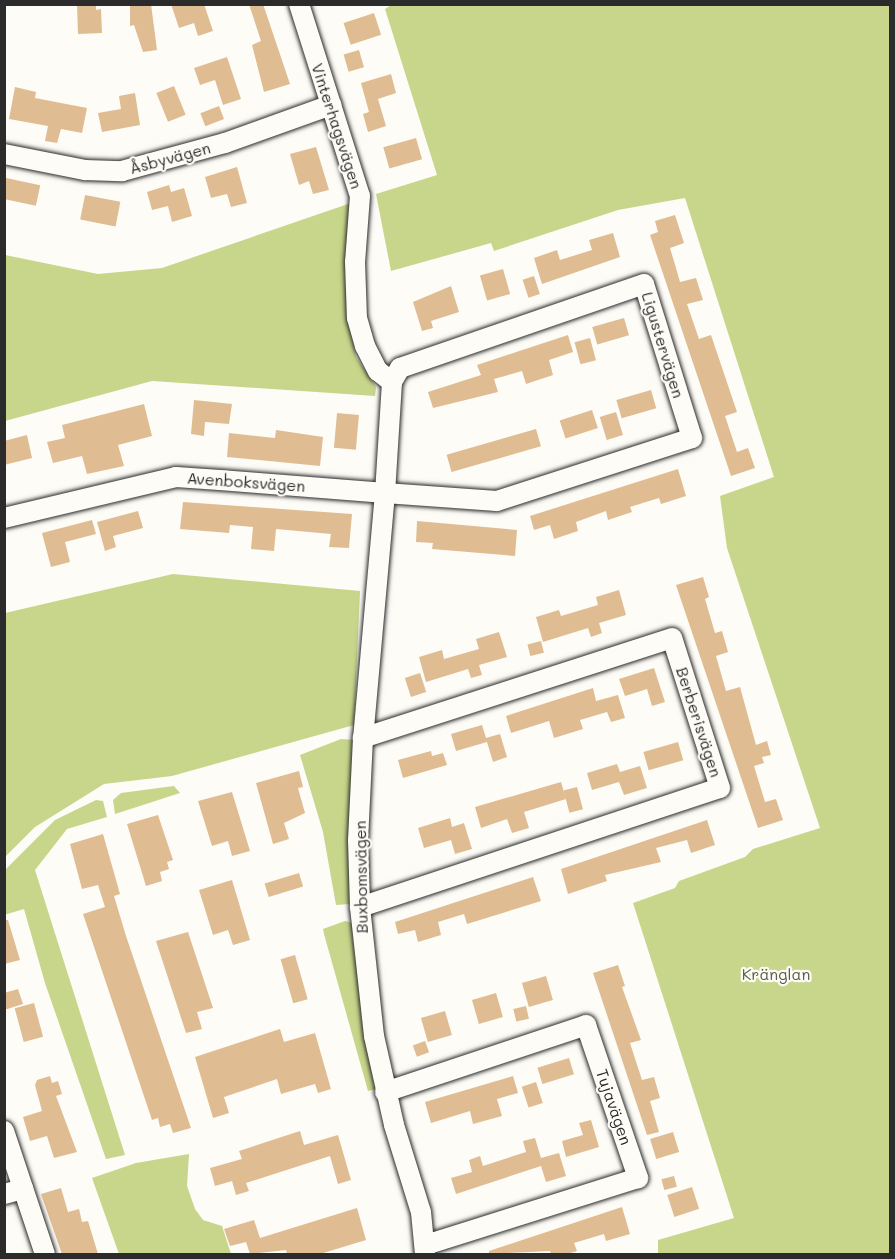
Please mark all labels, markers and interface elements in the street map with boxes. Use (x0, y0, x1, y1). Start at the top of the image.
street label: Vinterhagsvägen (308, 61, 366, 191)
street label: Åsbyvägen (127, 138, 213, 178)
street label: Ligustervägen (638, 290, 688, 400)
street label: Avenboksvägen (186, 468, 306, 496)
street label: Berberisvägen (672, 665, 726, 779)
street label: Buxbomsvägen (350, 820, 372, 934)
park label: Kränglan (742, 964, 810, 984)
street label: Tujavägen (592, 1067, 636, 1147)

